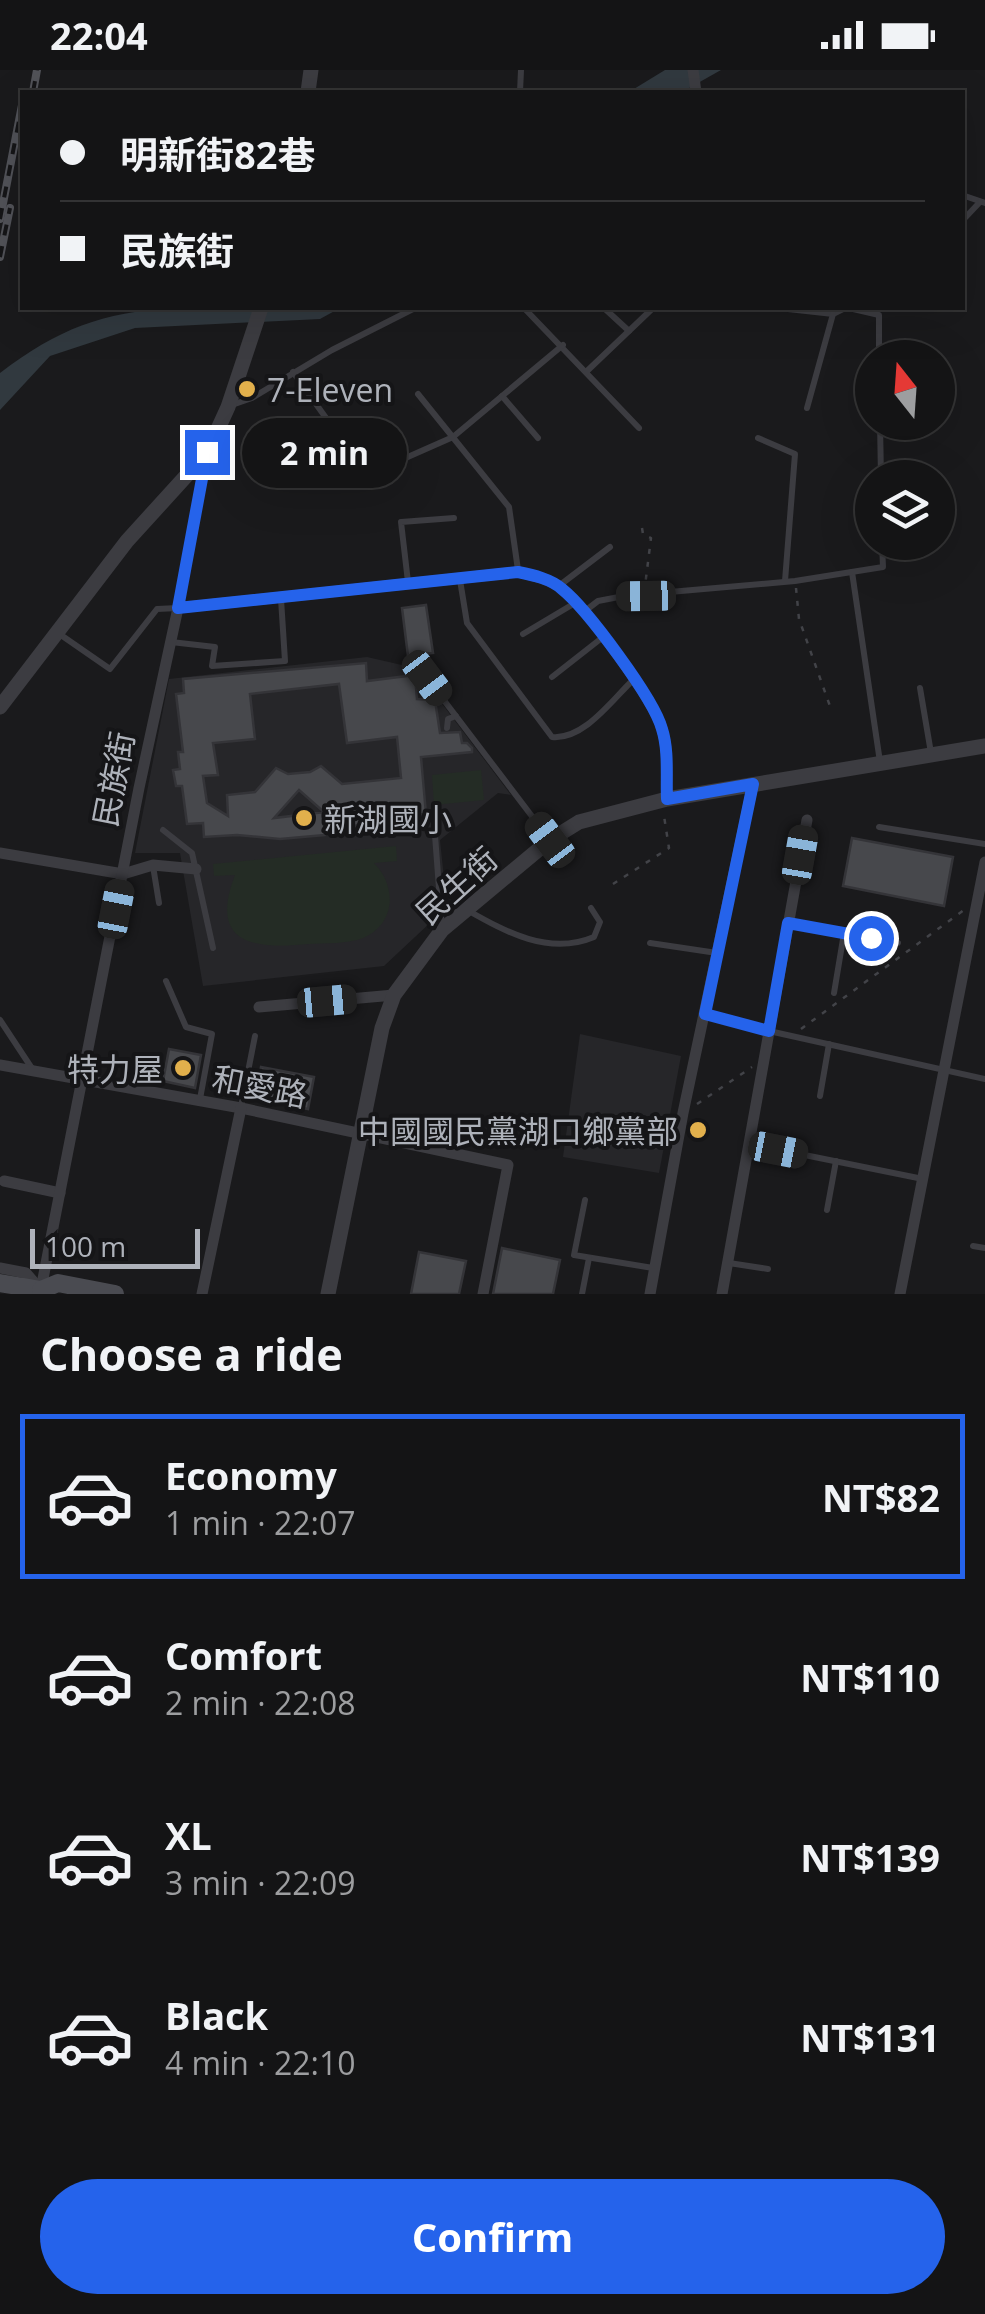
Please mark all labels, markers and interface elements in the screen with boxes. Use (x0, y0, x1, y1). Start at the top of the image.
text: 22:04 (50, 9, 148, 61)
text: 明新街82巷 (120, 128, 315, 180)
text: 民族街 (120, 224, 234, 276)
north arrow (855, 340, 955, 440)
map controls (855, 340, 955, 560)
place label: 7-Eleven (267, 368, 393, 411)
marker: 7-Eleven (236, 378, 258, 400)
callout: 2 min (242, 417, 407, 487)
route end (185, 430, 230, 475)
text: 2 min (280, 431, 369, 474)
button: layers (855, 460, 955, 560)
car (616, 580, 676, 612)
car (397, 645, 457, 711)
street label: 民族街 (83, 728, 143, 830)
place label: 新湖國小 (324, 797, 452, 840)
marker: 新湖國小 (293, 807, 315, 829)
car (520, 807, 580, 873)
car (780, 823, 820, 887)
street label: 民生街 (406, 837, 506, 933)
car (96, 877, 136, 941)
route start (849, 916, 894, 961)
car (296, 983, 358, 1019)
place label: 特力屋 (67, 1047, 163, 1090)
street label: 和愛路 (209, 1056, 311, 1116)
marker: 特力屋 (172, 1057, 194, 1079)
place label: 中國國民黨湖口鄉黨部 (358, 1109, 678, 1152)
marker: 中國國民黨湖口鄉黨部 (687, 1119, 709, 1141)
car (746, 1130, 810, 1170)
scale bar (30, 1224, 200, 1268)
text: 100 m (45, 1227, 126, 1265)
text: Choose a ride (40, 1323, 343, 1384)
text: Economy (165, 1449, 337, 1501)
icon: car (45, 1452, 135, 1542)
text: NT$82 (822, 1471, 940, 1523)
text: 1 min · 22:07 (165, 1501, 356, 1544)
text: Comfort (165, 1629, 322, 1681)
icon: car (45, 1632, 135, 1722)
text: NT$110 (800, 1651, 940, 1703)
text: 2 min · 22:08 (165, 1681, 356, 1724)
text: XL (165, 1809, 212, 1861)
icon: car (45, 1812, 135, 1902)
text: NT$139 (800, 1831, 940, 1883)
text: 3 min · 22:09 (165, 1861, 356, 1904)
text: Black (165, 1989, 268, 2041)
icon: car (45, 1992, 135, 2082)
text: NT$131 (800, 2011, 940, 2063)
text: 4 min · 22:10 (165, 2041, 356, 2084)
button: Confirm (40, 2179, 945, 2294)

